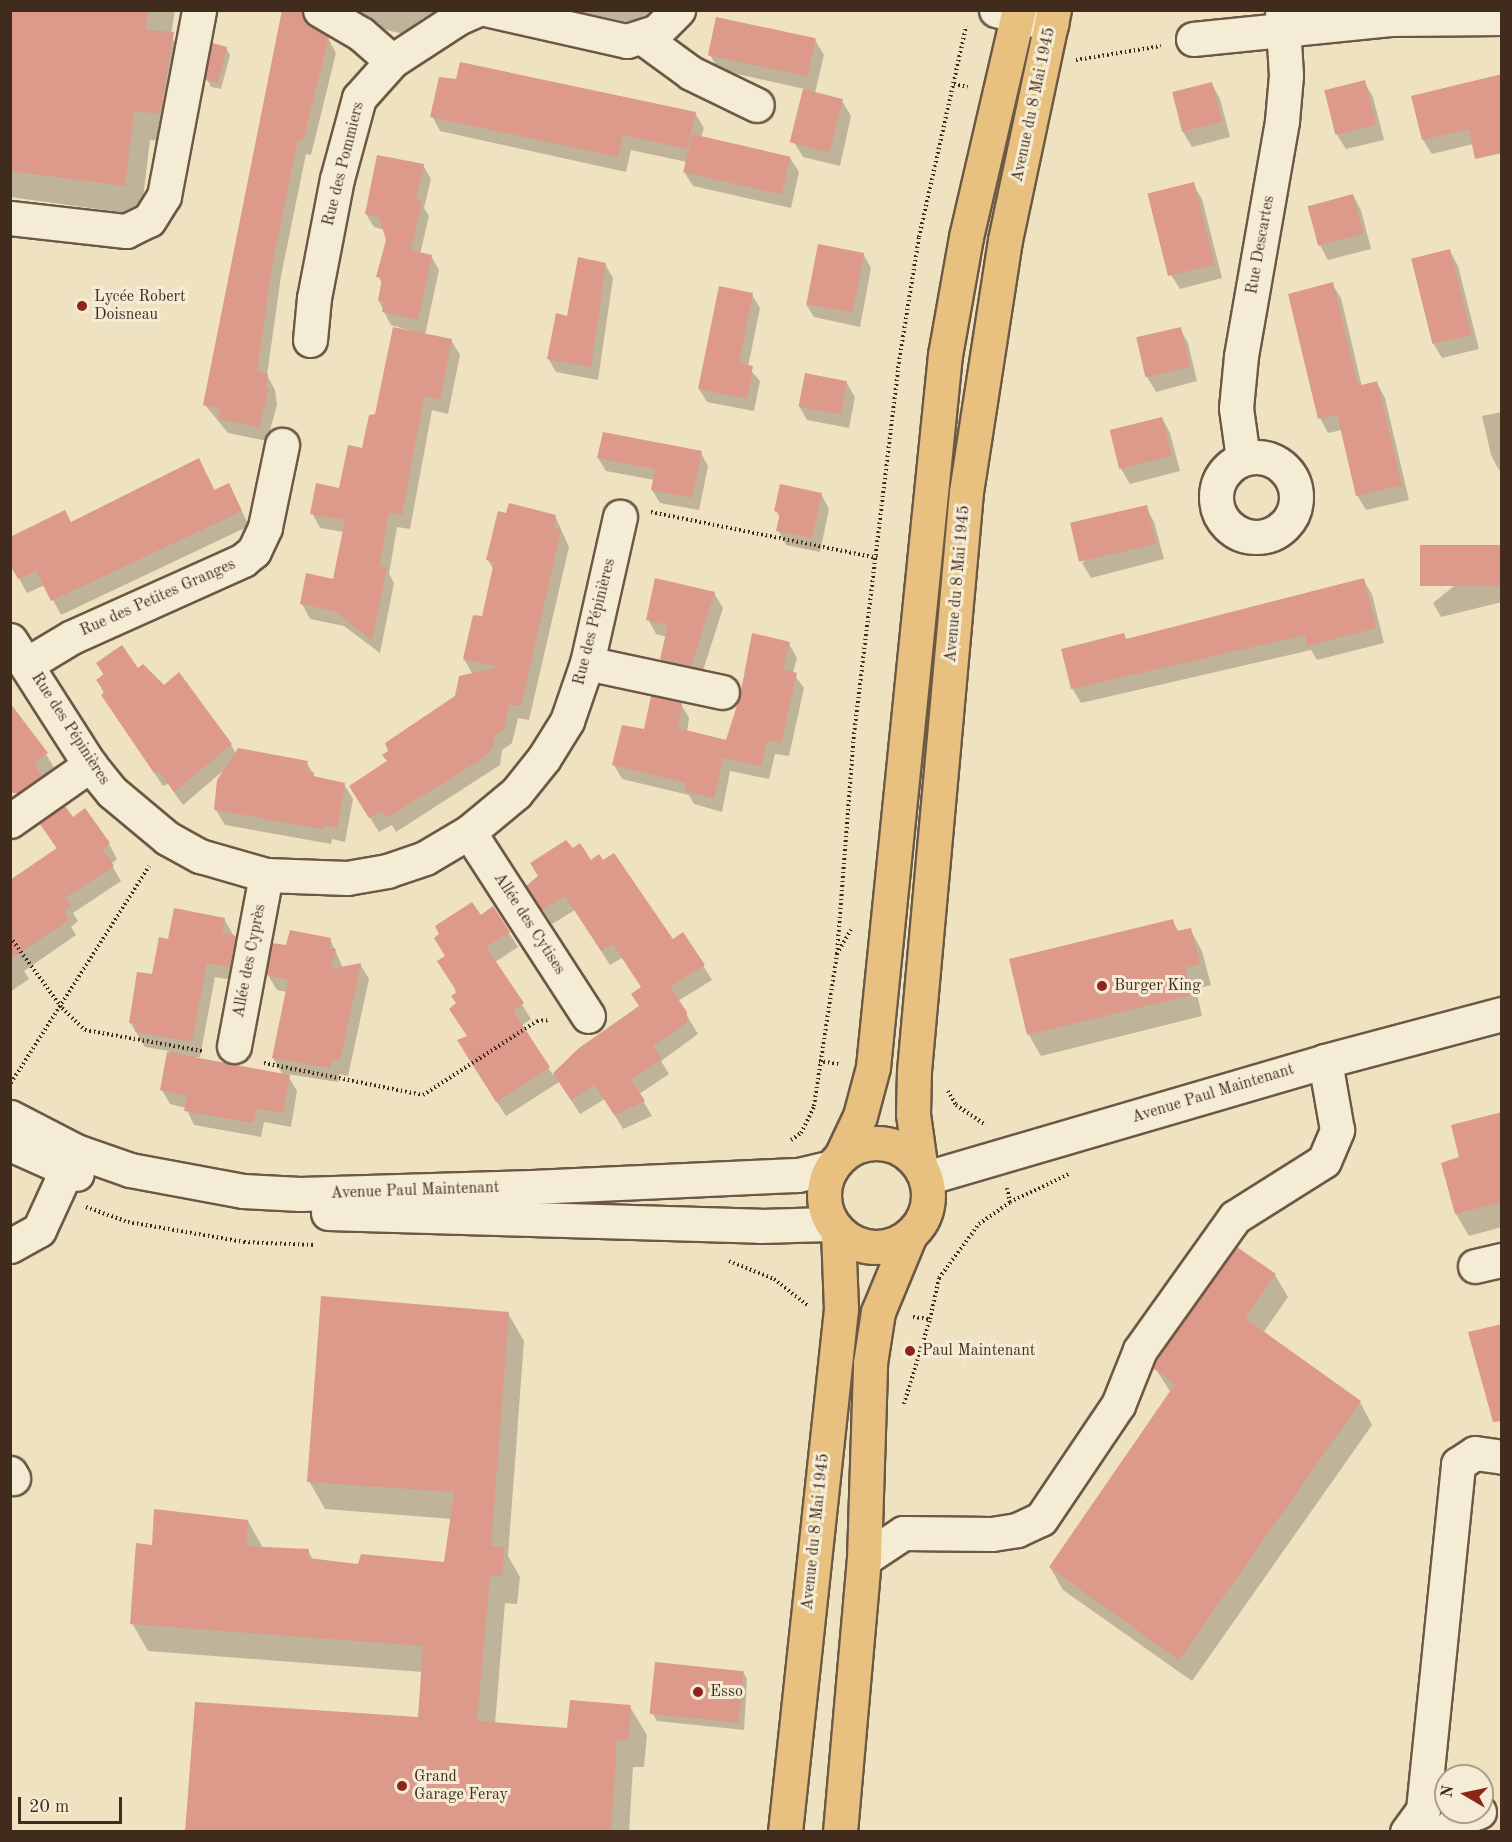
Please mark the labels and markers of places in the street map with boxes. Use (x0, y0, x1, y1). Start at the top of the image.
place label: Lycée Robert Doisneau (94, 287, 186, 325)
marker: Lycée Robert Doisneau (75, 299, 89, 313)
place label: Burger King (1114, 976, 1201, 996)
marker: Burger King (1095, 979, 1109, 993)
place label: Paul Maintenant (922, 1341, 1035, 1361)
marker: Paul Maintenant (903, 1344, 917, 1358)
place label: Esso (710, 1682, 743, 1702)
marker: Esso (691, 1685, 705, 1699)
place label: Grand Garage Feray (414, 1767, 508, 1805)
marker: Grand Garage Feray (395, 1779, 409, 1793)

